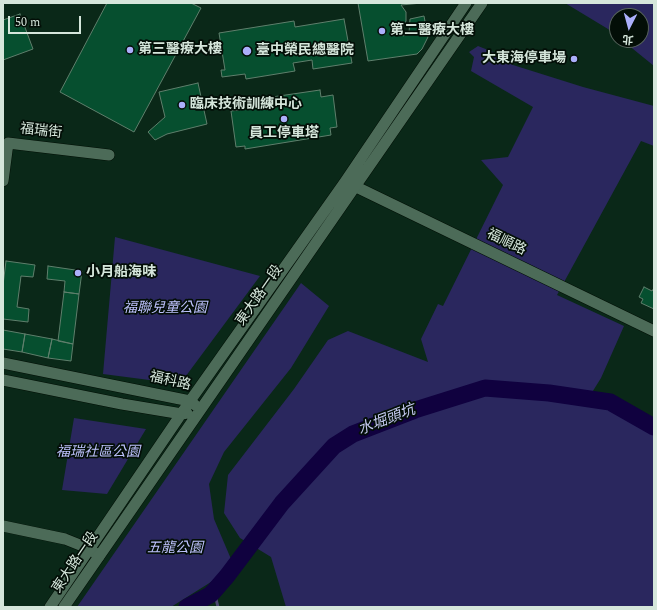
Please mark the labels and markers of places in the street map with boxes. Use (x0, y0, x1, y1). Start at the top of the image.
place label: 第二醫療大樓 (390, 23, 474, 39)
marker: 第二醫療大樓 (377, 26, 387, 36)
place label: 第三醫療大樓 (138, 42, 222, 58)
place label: 臺中榮民總醫院 (256, 43, 354, 59)
marker: 第三醫療大樓 (125, 45, 135, 55)
marker: 臺中榮民總醫院 (241, 45, 253, 57)
place label: 大東海停車場 (482, 51, 566, 67)
marker: 大東海停車場 (569, 54, 579, 64)
place label: 臨床技術訓練中心 (190, 97, 302, 113)
marker: 臨床技術訓練中心 (177, 100, 187, 110)
marker: 員工停車塔 (279, 114, 289, 124)
place label: 員工停車塔 (249, 126, 319, 142)
place label: 小月船海味 (86, 265, 156, 281)
marker: 小月船海味 (73, 268, 83, 278)

